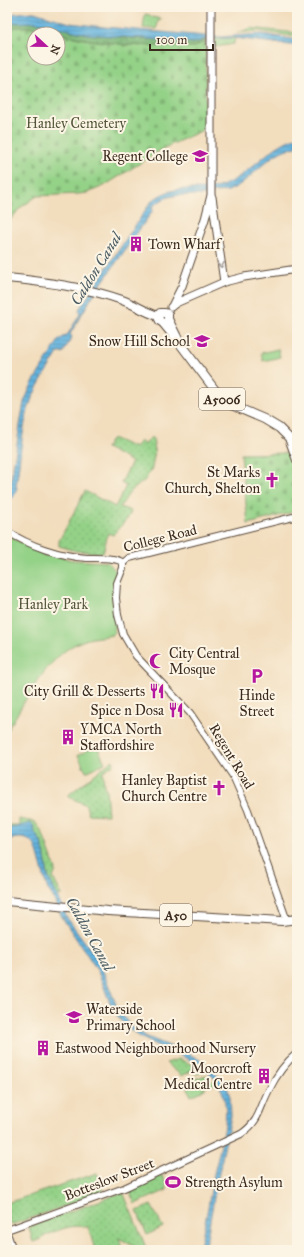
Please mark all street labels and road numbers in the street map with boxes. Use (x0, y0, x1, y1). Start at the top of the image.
road number: A5006 (199, 388, 245, 410)
street label: College Road (122, 521, 199, 556)
street label: Regent Road (205, 720, 258, 792)
road number: A50 (160, 904, 192, 926)
street label: Botteslow Street (62, 1154, 157, 1204)

